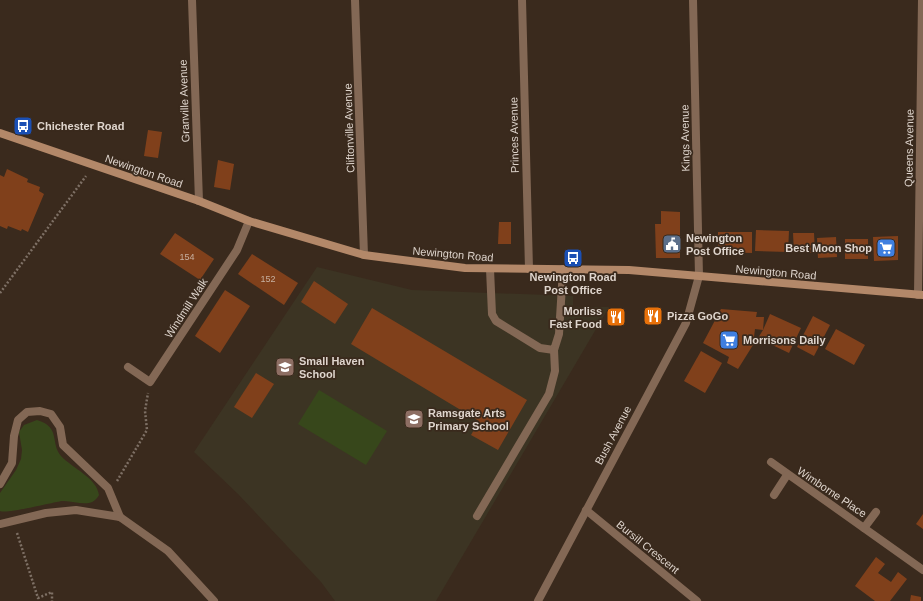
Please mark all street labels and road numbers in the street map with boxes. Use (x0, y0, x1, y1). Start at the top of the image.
street label: Granville Avenue (177, 59, 191, 143)
street label: Cliftonville Avenue (341, 83, 357, 173)
street label: Princes Avenue (507, 97, 521, 173)
street label: Kings Avenue (678, 104, 692, 172)
street label: Queens Avenue (902, 109, 916, 187)
street label: Newington Road (104, 152, 184, 190)
street label: Newington Road (412, 244, 494, 264)
street label: Newington Road (735, 262, 817, 282)
street label: Windmill Walk (162, 276, 210, 340)
street label: Bush Avenue (593, 404, 633, 466)
street label: Wimborne Place (795, 464, 869, 520)
street label: Bursill Crescent (614, 518, 682, 576)

